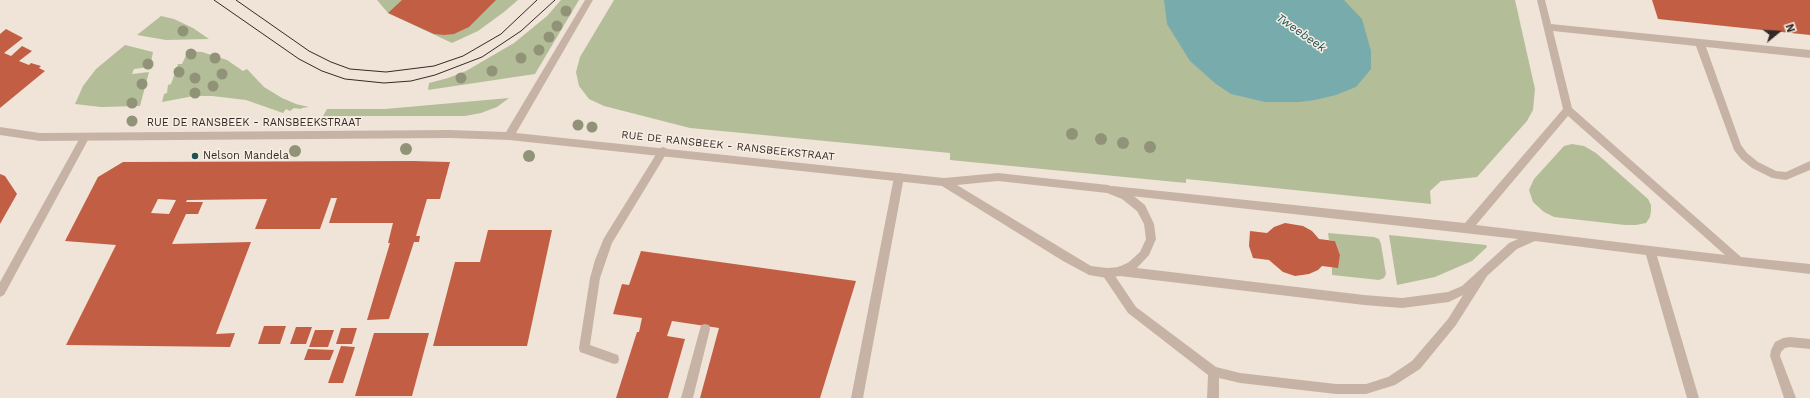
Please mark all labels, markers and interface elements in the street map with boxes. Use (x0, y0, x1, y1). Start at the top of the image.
water label: Tweebeek (1273, 11, 1329, 55)
north arrow (1758, 12, 1798, 52)
text: N (1782, 22, 1797, 34)
street label: RUE DE RANSBEEK - RANSBEEKSTRAAT (147, 116, 361, 130)
street label: RUE DE RANSBEEK - RANSBEEKSTRAAT (621, 128, 835, 164)
place label: Nelson Mandela (203, 149, 289, 163)
marker: Nelson Mandela (190, 151, 200, 161)

